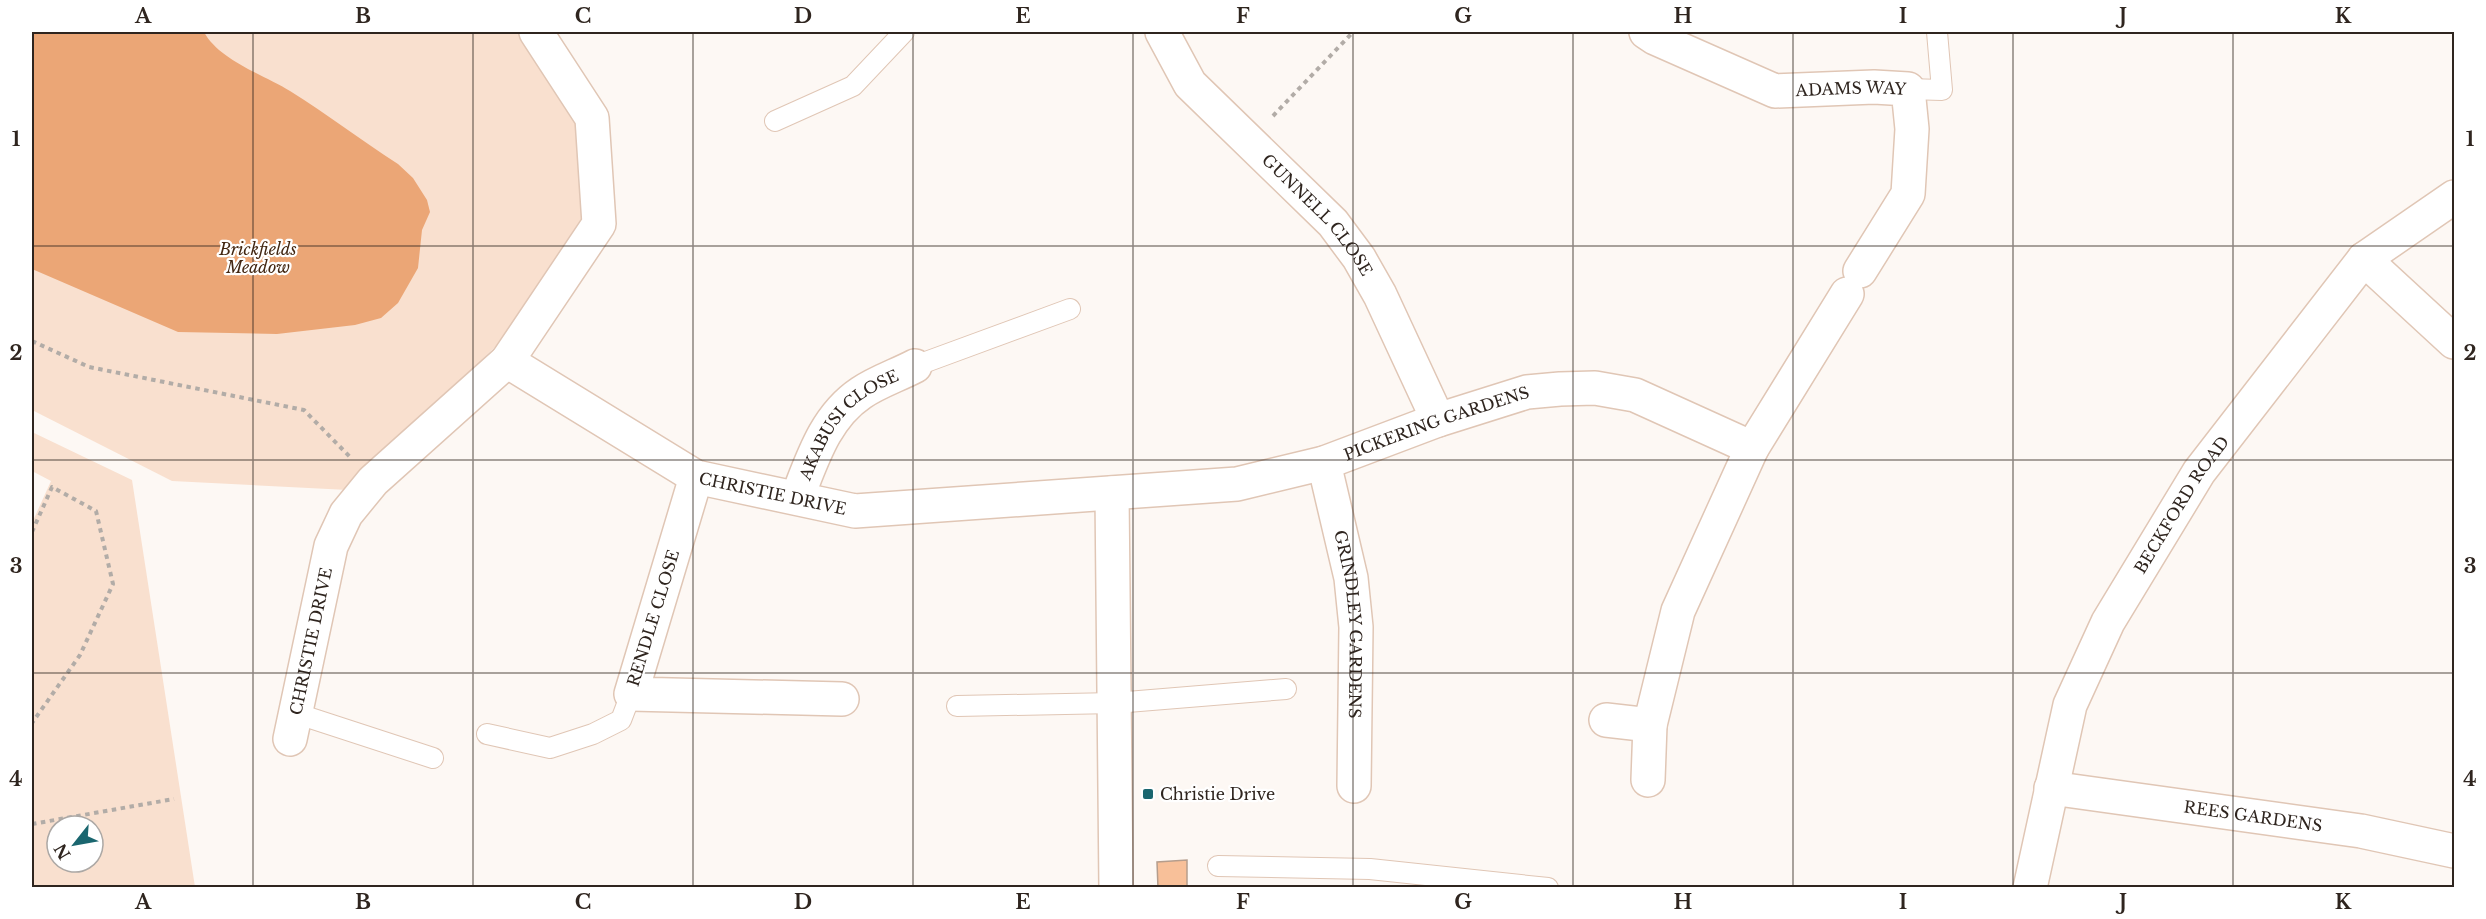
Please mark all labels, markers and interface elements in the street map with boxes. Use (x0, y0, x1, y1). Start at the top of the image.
text: A (134, 4, 152, 28)
text: B (355, 4, 371, 28)
text: C (575, 4, 591, 28)
text: D (794, 4, 812, 28)
text: E (1015, 4, 1031, 28)
text: F (1236, 4, 1250, 28)
text: G (1454, 4, 1472, 28)
text: H (1674, 4, 1693, 28)
text: I (1899, 4, 1907, 28)
text: J (2115, 4, 2127, 28)
text: K (2335, 4, 2352, 28)
street label: ADAMS WAY (1794, 76, 1907, 100)
text: 1 (12, 127, 21, 151)
text: 1 (2466, 127, 2475, 151)
street label: GUNNELL CLOSE (1258, 150, 1377, 279)
park label: Brickfields Meadow (218, 239, 297, 277)
text: 2 (9, 341, 23, 365)
text: 2 (2463, 341, 2477, 365)
street label: AKABUSI CLOSE (794, 365, 901, 484)
street label: PICKERING GARDENS (1341, 382, 1532, 465)
street label: BECKFORD ROAD (2130, 432, 2233, 577)
street label: CHRISTIE DRIVE (697, 468, 848, 519)
street label: GRINDLEY GARDENS (1330, 528, 1366, 718)
street label: RENDLE CLOSE (623, 547, 683, 689)
text: 3 (10, 554, 22, 578)
text: 3 (2464, 554, 2476, 578)
street label: CHRISTIE DRIVE (285, 566, 336, 717)
text: 4 (9, 767, 23, 791)
text: 4 (2463, 767, 2477, 791)
place label: Christie Drive (1160, 784, 1275, 804)
marker: Christie Drive (1141, 787, 1155, 801)
street label: REES GARDENS (2183, 797, 2324, 836)
north arrow (45, 814, 105, 874)
text: N (50, 840, 75, 863)
text: A (134, 890, 152, 914)
text: B (355, 890, 371, 914)
text: C (575, 890, 591, 914)
text: D (794, 890, 812, 914)
text: E (1015, 890, 1031, 914)
text: F (1236, 890, 1250, 914)
text: G (1454, 890, 1472, 914)
text: H (1674, 890, 1693, 914)
text: I (1899, 890, 1907, 914)
text: J (2115, 890, 2127, 914)
text: K (2335, 890, 2352, 914)

